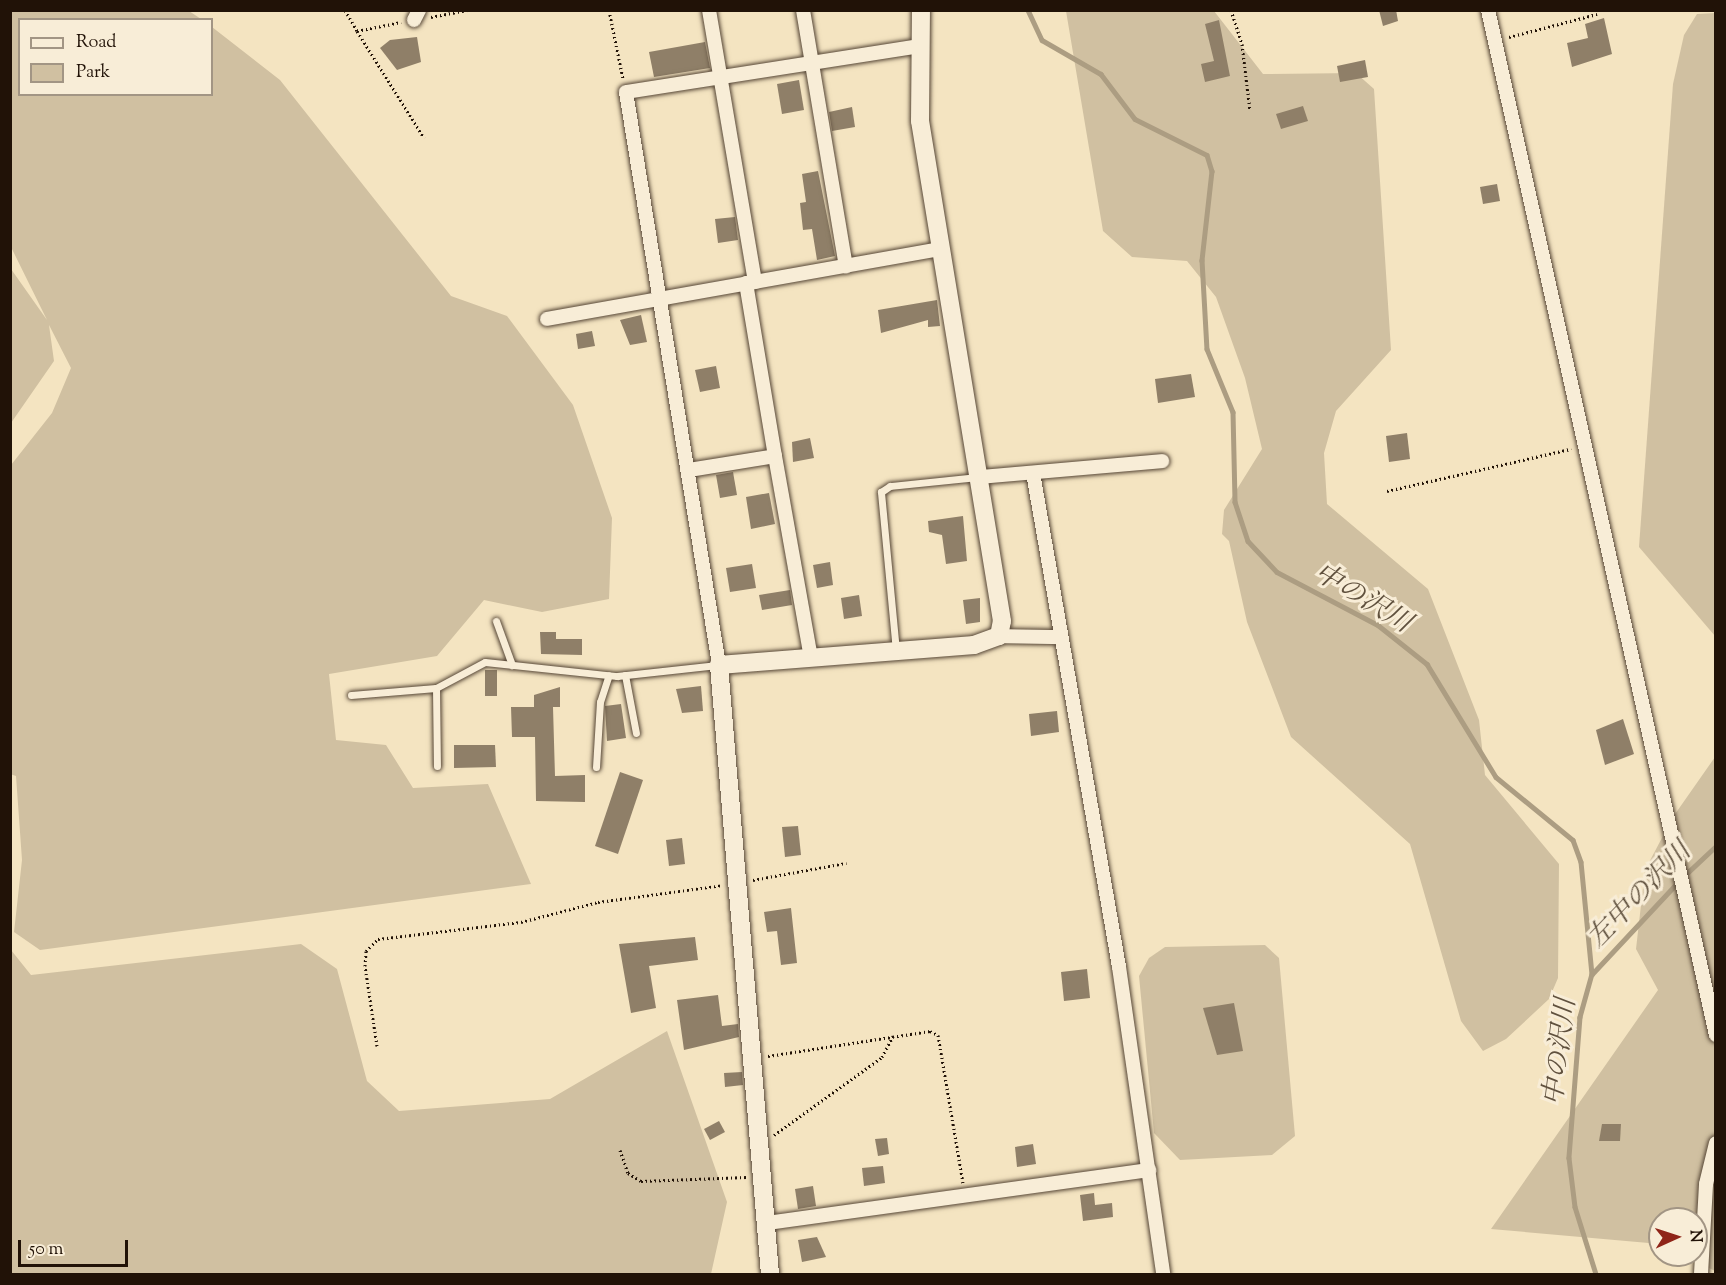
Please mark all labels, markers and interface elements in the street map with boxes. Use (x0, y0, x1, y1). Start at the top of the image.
legend (18, 18, 213, 96)
text: Road (76, 30, 116, 56)
text: Park (76, 60, 110, 86)
water label: 中の沢川 (1307, 557, 1417, 641)
water label: 左中の沢川 (1581, 836, 1699, 956)
water label: 中の沢川 (1538, 996, 1584, 1108)
north arrow (1648, 1207, 1708, 1267)
scale bar (21, 1228, 130, 1266)
text: N (1683, 1229, 1706, 1243)
text: 50 m (29, 1237, 63, 1263)

